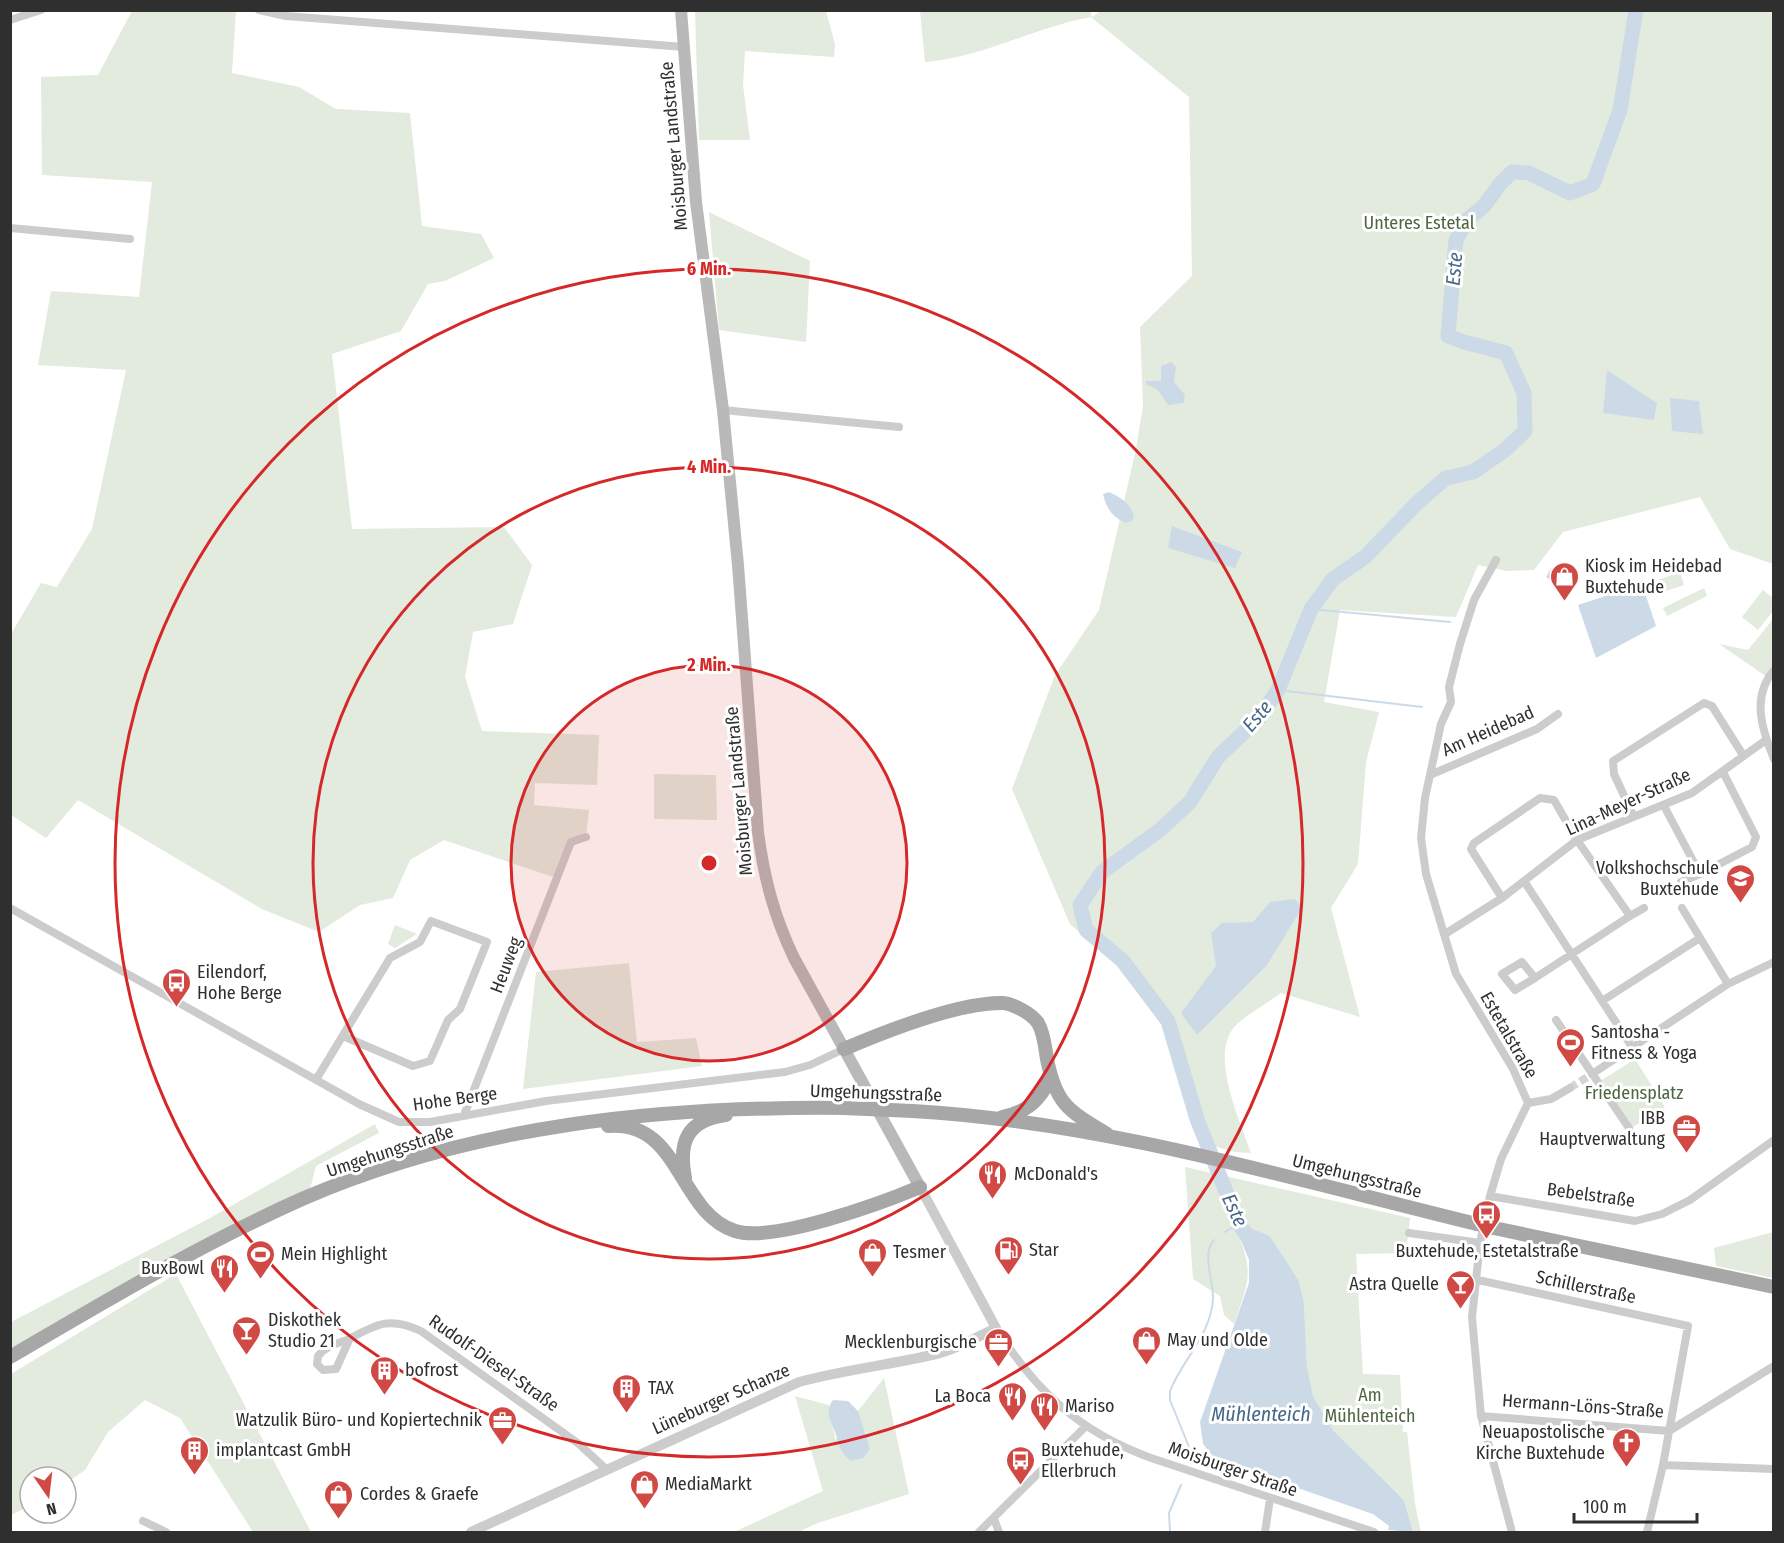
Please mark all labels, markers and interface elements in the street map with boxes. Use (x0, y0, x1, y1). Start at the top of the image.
street label: Moisburger Landstraße (656, 60, 692, 231)
park label: Unteres Estetal (1364, 212, 1475, 234)
water label: Este (1441, 251, 1467, 287)
text: 6 Min. (687, 258, 731, 280)
text: 4 Min. (687, 456, 731, 478)
place label: Kiosk im Heidebad Buxtehude (1585, 555, 1722, 598)
shop icon: Kiosk im Heidebad Buxtehude (1548, 560, 1580, 602)
text: 2 Min. (686, 654, 731, 676)
water label: Este (1237, 695, 1277, 737)
street label: Am Heidebad (1439, 701, 1537, 761)
street label: Moisburger Landstraße (721, 705, 757, 876)
street label: Lina-Meyer-Straße (1562, 763, 1694, 841)
centre of rings (699, 853, 719, 873)
place label: Volkshochschule Buxtehude (1596, 857, 1719, 900)
school or university icon: Volkshochschule Buxtehude (1724, 862, 1756, 904)
street label: Heuweg (485, 933, 527, 996)
place label: Eilendorf, Hohe Berge (197, 961, 282, 1004)
bus stop icon: Eilendorf, Hohe Berge (160, 966, 192, 1008)
street label: Estetalstraße (1475, 988, 1543, 1082)
place label: Santosha - Fitness & Yoga (1591, 1021, 1697, 1064)
sports icon: Santosha - Fitness & Yoga (1554, 1026, 1586, 1068)
street label: Umgehungsstraße (809, 1080, 943, 1106)
street label: Hohe Berge (411, 1082, 499, 1116)
park label: Friedensplatz (1585, 1082, 1683, 1104)
place label: IBB Hauptverwaltung (1539, 1107, 1666, 1150)
office icon: IBB Hauptverwaltung (1670, 1112, 1702, 1154)
street label: Umgehungsstraße (324, 1120, 456, 1182)
street label: Umgehungsstraße (1290, 1149, 1424, 1203)
restaurant icon: McDonald's (977, 1158, 1009, 1200)
place label: McDonald's (1014, 1163, 1098, 1185)
street label: Bebelstraße (1546, 1178, 1636, 1212)
water label: Este (1217, 1190, 1253, 1231)
bus stop icon: Buxtehude, Estetalstraße (1471, 1198, 1503, 1240)
fuel station icon: Star (992, 1234, 1024, 1276)
shop icon: Tesmer (856, 1236, 888, 1278)
sports icon: Mein Highlight (244, 1238, 276, 1280)
place label: Star (1029, 1239, 1060, 1261)
place label: Buxtehude, Estetalstraße (1395, 1240, 1579, 1262)
place label: Tesmer (893, 1241, 947, 1263)
place label: Mein Highlight (281, 1243, 388, 1265)
restaurant icon: BuxBowl (209, 1252, 241, 1294)
place label: BuxBowl (141, 1257, 204, 1279)
street label: Schillerstraße (1534, 1266, 1638, 1308)
bar icon: Astra Quelle (1444, 1268, 1476, 1310)
place label: Astra Quelle (1349, 1273, 1439, 1295)
place label: Diskothek Studio 21 (268, 1309, 342, 1352)
street label: Rudolf-Diesel-Straße (425, 1310, 563, 1416)
bar icon: Diskothek Studio 21 (231, 1314, 263, 1356)
shop icon: May und Olde (1130, 1324, 1162, 1366)
office icon: Mecklenburgische (982, 1326, 1014, 1368)
place label: May und Olde (1167, 1329, 1268, 1351)
place label: Mecklenburgische (844, 1331, 977, 1353)
building icon: bofrost (368, 1354, 400, 1396)
place label: bofrost (405, 1359, 458, 1381)
street label: Lüneburger Schanze (649, 1359, 793, 1439)
building icon: TAX (611, 1372, 643, 1414)
place label: TAX (648, 1377, 674, 1399)
restaurant icon: La Boca (996, 1380, 1028, 1422)
park label: Am Mühlenteich (1325, 1384, 1415, 1427)
place label: La Boca (934, 1385, 991, 1407)
street label: Hermann-Löns-Straße (1501, 1389, 1665, 1423)
restaurant icon: Mariso (1028, 1390, 1060, 1432)
place label: Mariso (1065, 1395, 1115, 1417)
water label: Mühlenteich (1211, 1402, 1311, 1426)
office icon: Watzulik Büro- und Kopiertechnik (487, 1404, 519, 1446)
place label: Watzulik Büro- und Kopiertechnik (236, 1409, 483, 1431)
place label: Neuapostolische Kirche Buxtehude (1476, 1421, 1605, 1464)
church icon: Neuapostolische Kirche Buxtehude (1610, 1426, 1642, 1468)
building icon: implantcast GmbH (179, 1434, 211, 1476)
street label: Moisburger Straße (1166, 1437, 1300, 1501)
place label: implantcast GmbH (216, 1439, 351, 1461)
place label: Buxtehude, Ellerbruch (1041, 1439, 1124, 1482)
bus stop icon: Buxtehude, Ellerbruch (1004, 1444, 1036, 1486)
north arrow (18, 1465, 78, 1525)
shop icon: MediaMarkt (628, 1468, 660, 1510)
place label: MediaMarkt (665, 1473, 752, 1495)
shop icon: Cordes & Graefe (323, 1478, 355, 1520)
place label: Cordes & Graefe (360, 1483, 479, 1505)
scale bar (1574, 1486, 1697, 1524)
text: 100 m (1583, 1496, 1627, 1518)
text: N (45, 1499, 58, 1519)

